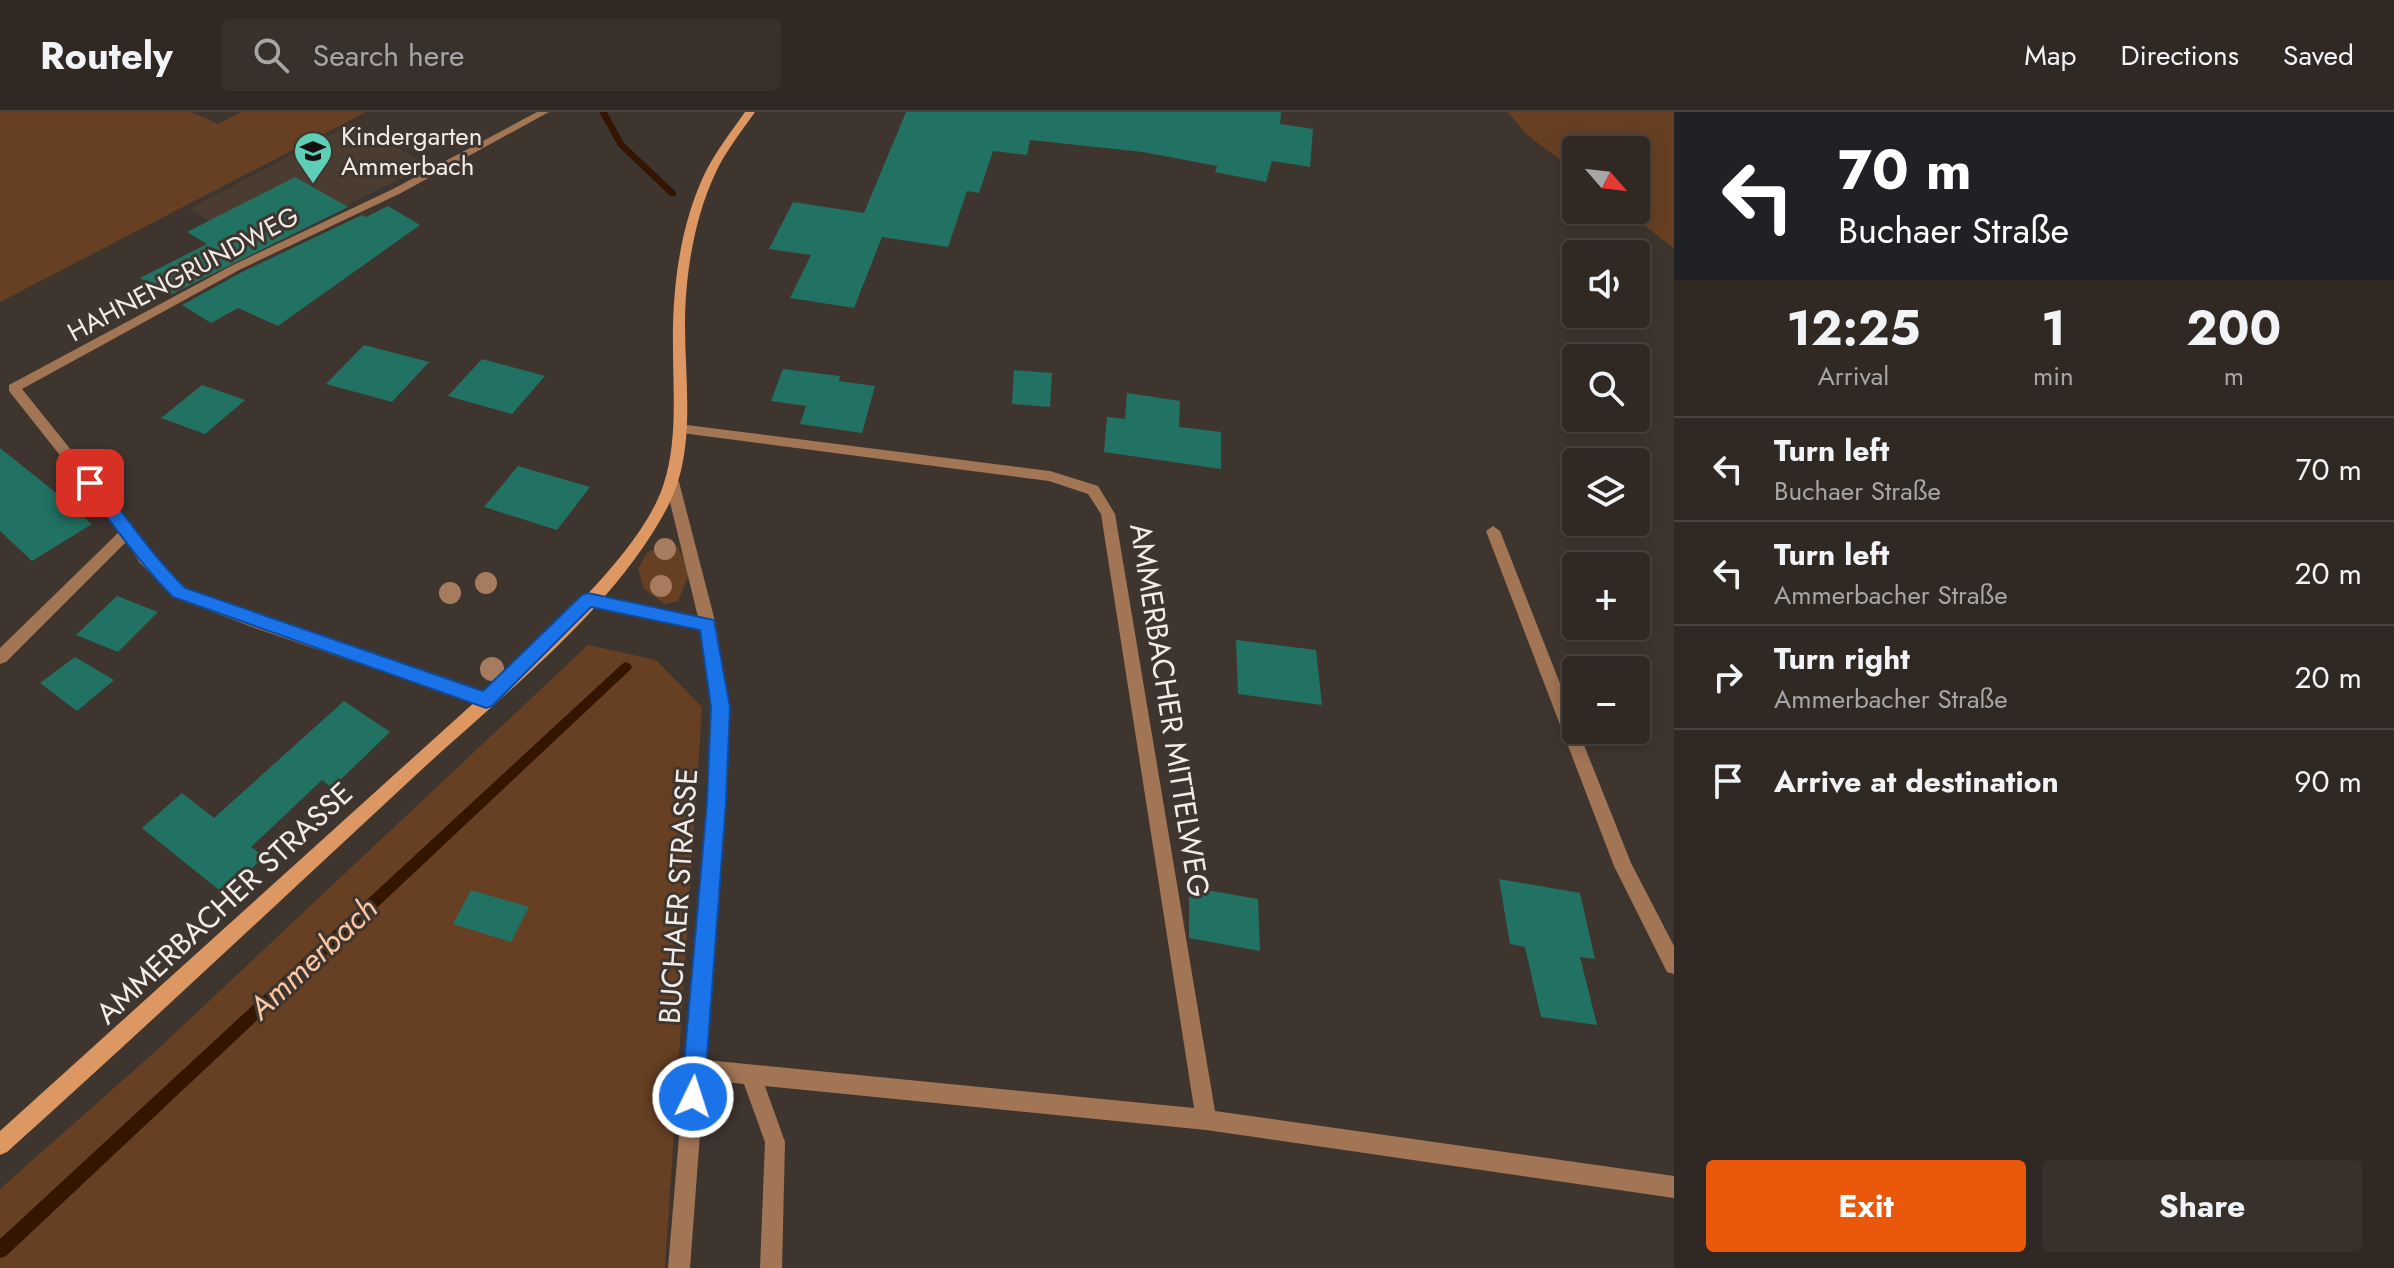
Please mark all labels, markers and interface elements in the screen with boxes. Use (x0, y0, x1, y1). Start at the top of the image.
search box (221, 19, 781, 91)
text: Routely (40, 28, 173, 83)
icon: search (249, 33, 293, 77)
text: Search here (313, 34, 465, 77)
text: Map (2024, 35, 2076, 76)
text: Directions (2120, 35, 2239, 76)
text: Saved (2283, 35, 2354, 76)
place label: Kindergarten Ammerbach (341, 117, 482, 185)
text: 70 m (1838, 129, 1972, 210)
school or university icon: Kindergarten Ammerbach (292, 130, 334, 185)
north arrow (1562, 136, 1650, 224)
map controls (1562, 136, 1650, 744)
icon: left (1706, 144, 1810, 248)
street label: HAHNENGRUNDWEG (61, 197, 305, 351)
text: Buchaer Straße (1838, 204, 2069, 256)
button: sound (1562, 240, 1650, 328)
text: 12:25 (1787, 294, 1920, 363)
text: 1 (2041, 294, 2066, 363)
text: 200 (2186, 294, 2281, 363)
button: search (1562, 344, 1650, 432)
text: Arrival (1818, 357, 1889, 395)
text: min (2033, 357, 2074, 395)
text: m (2224, 357, 2244, 395)
text: Turn left (1774, 429, 1889, 472)
icon: left (1706, 447, 1750, 491)
button: layers (1562, 448, 1650, 536)
text: 70 m (2296, 448, 2362, 491)
pin (56, 449, 124, 517)
icon: arrive (68, 461, 112, 505)
text: Buchaer Straße (1774, 472, 1941, 510)
street label: AMMERBACHER MITTELWEG (1119, 520, 1221, 900)
text: Turn left (1774, 533, 1889, 576)
icon: left (1706, 551, 1750, 595)
button: + (1562, 552, 1650, 640)
text: 20 m (2295, 552, 2362, 595)
text: Ammerbacher Straße (1774, 576, 2008, 614)
text: Turn right (1774, 637, 1910, 680)
icon: right (1706, 655, 1750, 699)
button: − (1562, 656, 1650, 744)
text: 20 m (2295, 656, 2362, 699)
text: Ammerbacher Straße (1774, 680, 2008, 718)
icon: arrive (1706, 759, 1750, 803)
text: Arrive at destination (1774, 760, 2059, 803)
text: 90 m (2294, 760, 2362, 803)
street label: BUCHAER STRASSE (648, 767, 708, 1025)
street label: AMMERBACHER STRASSE (86, 772, 362, 1034)
water label: Ammerbach (237, 886, 388, 1031)
position arrow (651, 1055, 735, 1139)
button: Exit (1706, 1160, 2026, 1252)
button: Share (2042, 1160, 2362, 1252)

